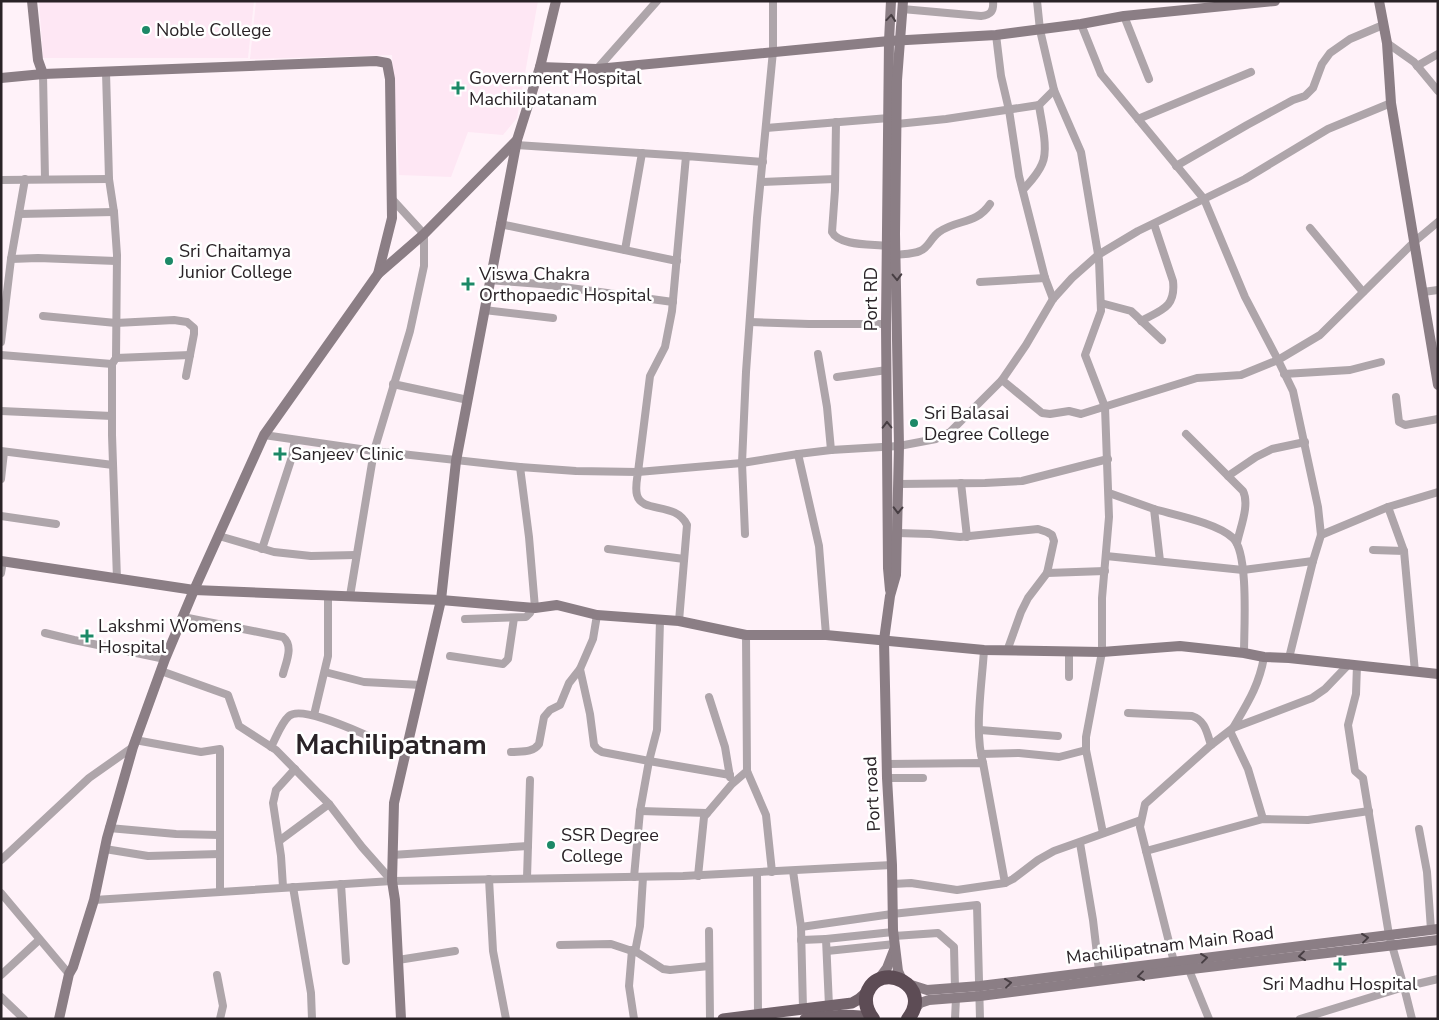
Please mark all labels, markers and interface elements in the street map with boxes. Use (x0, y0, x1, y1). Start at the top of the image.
one-way arrow (885, 13, 896, 21)
place label: Noble College (156, 18, 271, 42)
marker: Noble College (140, 24, 152, 36)
place label: Government Hospital Machilipatanam (469, 66, 642, 111)
marker: Government Hospital Machilipatanam (451, 81, 465, 95)
place label: Sri Chaitamya Junior College (178, 239, 292, 284)
marker: Sri Chaitamya Junior College (163, 255, 175, 267)
place label: Viswa Chakra Orthopaedic Hospital (478, 262, 652, 307)
street label: Port RD (859, 267, 883, 331)
one-way arrow (892, 274, 902, 281)
marker: Viswa Chakra Orthopaedic Hospital (461, 277, 475, 291)
place label: Sri Balasai Degree College (924, 401, 1049, 446)
marker: Sri Balasai Degree College (908, 417, 920, 429)
one-way arrow (882, 421, 892, 428)
place label: Sanjeev Clinic (291, 442, 403, 466)
marker: Sanjeev Clinic (273, 447, 287, 461)
one-way arrow (892, 506, 903, 514)
place label: Lakshmi Womens Hospital (98, 614, 242, 659)
marker: Lakshmi Womens Hospital (80, 629, 94, 643)
district label: Machilipatnam (295, 726, 487, 764)
street label: Port road (858, 756, 886, 832)
place label: SSR Degree College (561, 823, 659, 868)
marker: SSR Degree College (545, 839, 557, 851)
street label: Machilipatnam Main Road (1065, 920, 1275, 970)
one-way arrow (1362, 933, 1370, 944)
one-way arrow (1298, 950, 1306, 961)
one-way arrow (1200, 953, 1208, 964)
marker: Sri Madhu Hospital (1333, 957, 1347, 971)
one-way arrow (1137, 970, 1145, 980)
place label: Sri Madhu Hospital (1263, 972, 1418, 996)
one-way arrow (1004, 978, 1012, 989)

